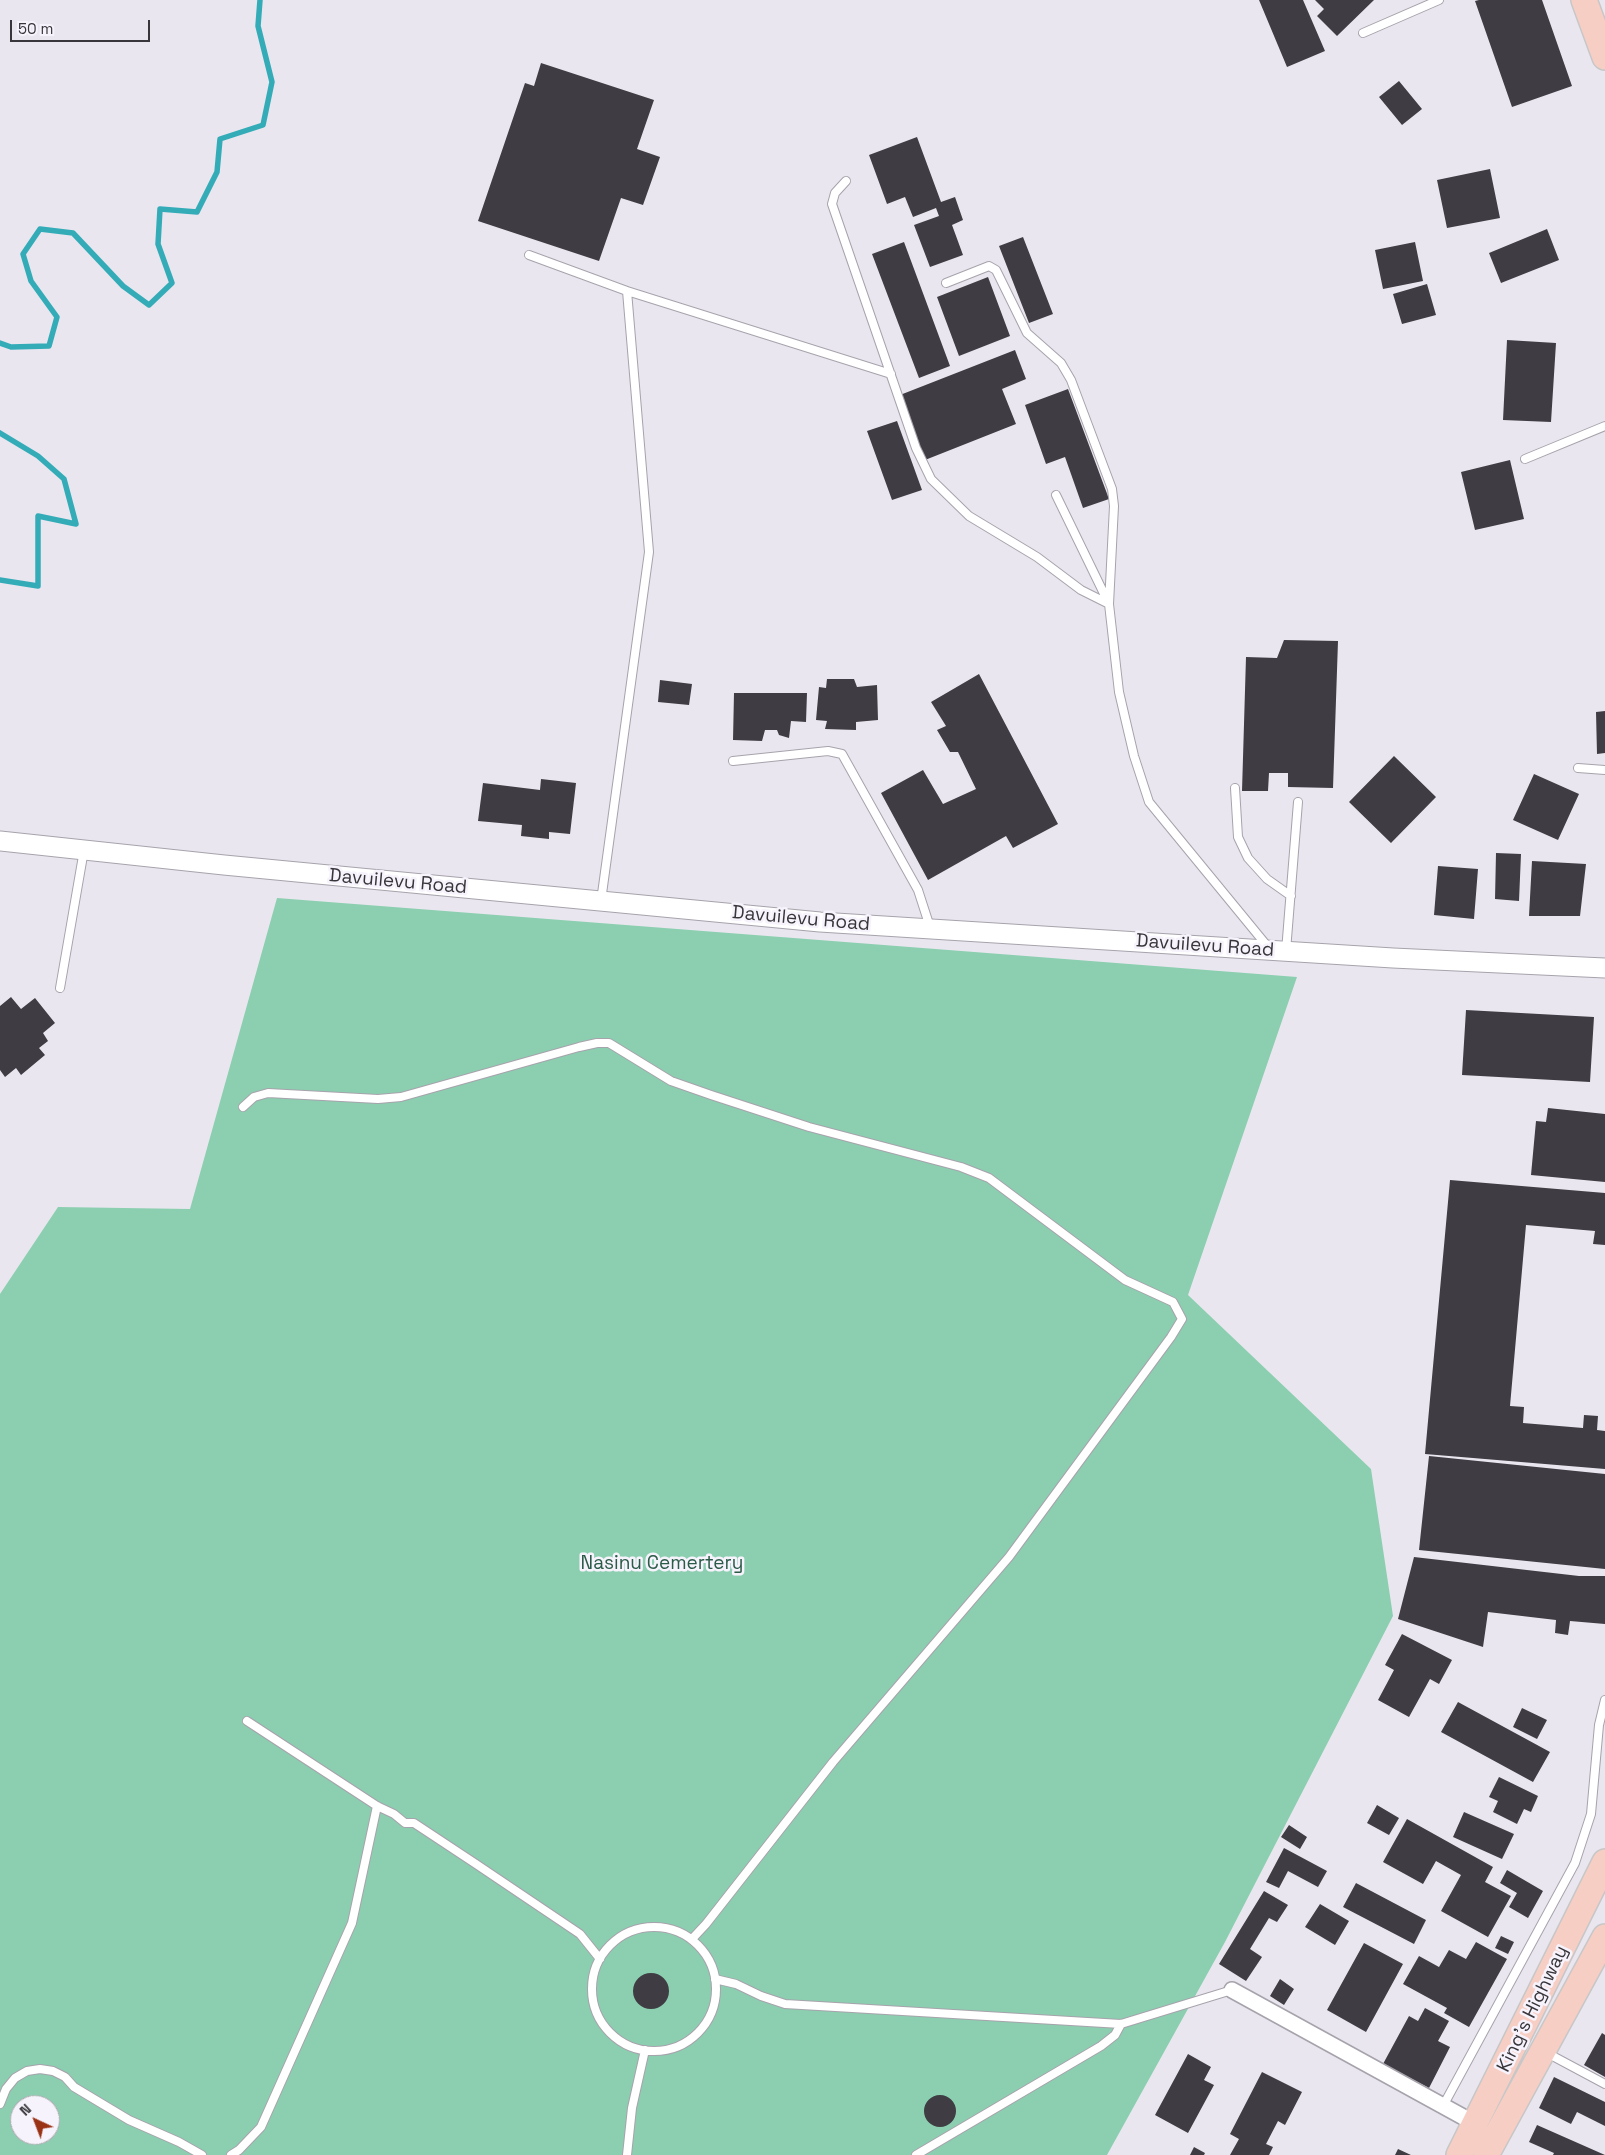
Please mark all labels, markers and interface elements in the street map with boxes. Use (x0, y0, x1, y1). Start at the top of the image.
scale bar (12, 10, 152, 42)
text: 50 m (18, 19, 53, 38)
street label: Davuilevu Road (328, 865, 468, 899)
street label: Davuilevu Road (731, 902, 871, 936)
street label: Davuilevu Road (1135, 930, 1275, 962)
park label: Nasinu Cemertery (581, 1553, 743, 1575)
street label: King's Highway (1493, 1942, 1573, 2076)
north arrow (10, 2095, 60, 2145)
text: N (16, 2100, 35, 2120)

